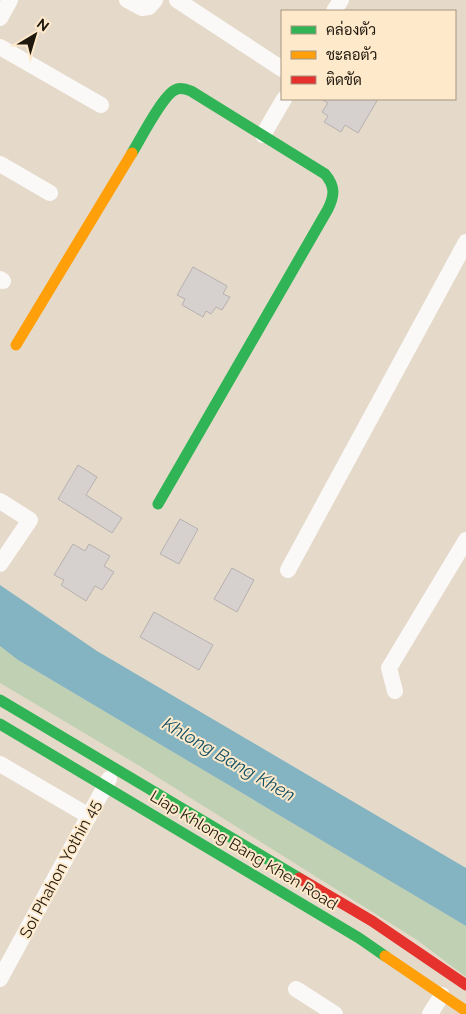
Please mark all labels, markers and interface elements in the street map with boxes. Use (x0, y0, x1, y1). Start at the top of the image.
north arrow (10, 10, 60, 60)
legend (281, 10, 456, 100)
text: N (34, 15, 52, 34)
text: คล่องตัว (326, 20, 376, 39)
text: ชะลอตัว (326, 46, 377, 64)
text: ติดขัด (326, 71, 362, 89)
water label: Khlong Bang Khen (159, 712, 299, 806)
street label: Liap Khlong Bang Khen Road (147, 786, 341, 914)
street label: Soi Phahon Yothin 45 (15, 796, 105, 941)

